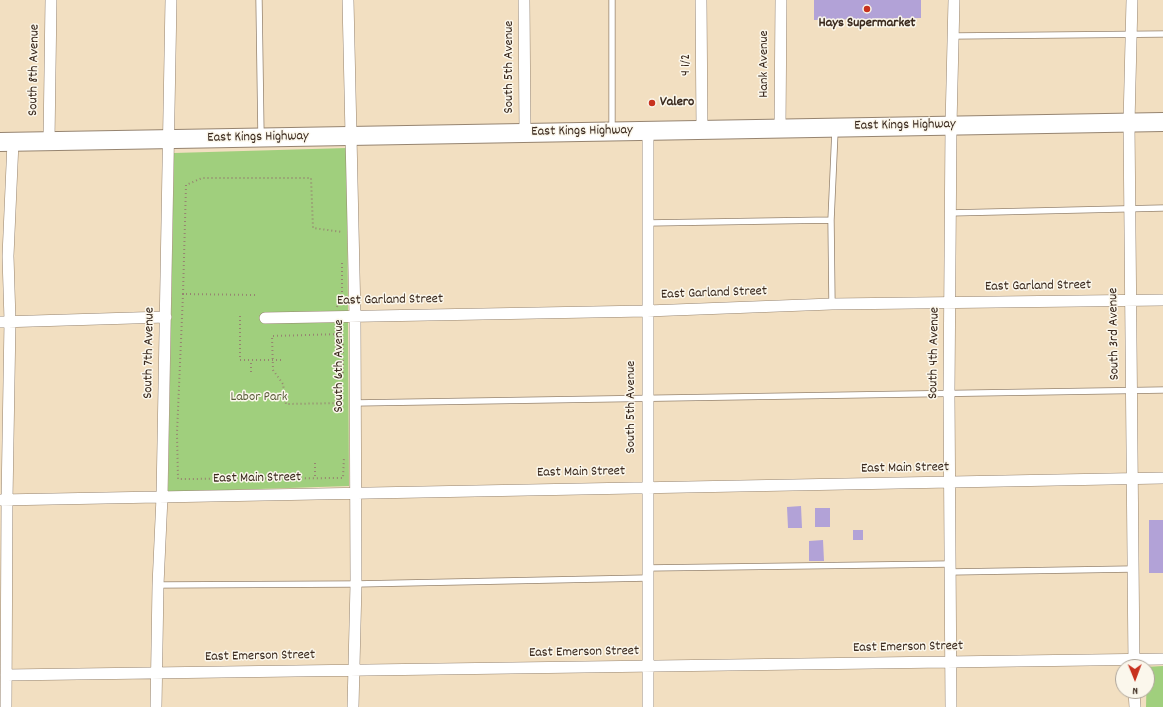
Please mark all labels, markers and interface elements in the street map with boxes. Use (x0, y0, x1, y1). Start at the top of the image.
marker: Hays Supermarket (862, 4, 872, 14)
place label: Hays Supermarket (819, 16, 915, 32)
street label: South 5th Avenue (502, 21, 518, 113)
street label: South 8th Avenue (26, 24, 44, 116)
street label: Hank Avenue (757, 30, 773, 98)
street label: 4 1/2 (679, 54, 695, 76)
place label: Valero (660, 95, 694, 111)
marker: Valero (647, 98, 657, 108)
street label: East Kings Highway (854, 117, 956, 135)
street label: East Kings Highway (531, 123, 633, 141)
street label: East Kings Highway (207, 129, 309, 147)
street label: East Garland Street (985, 278, 1091, 296)
street label: East Garland Street (661, 284, 767, 304)
street label: South 3rd Avenue (1106, 288, 1124, 380)
street label: East Garland Street (337, 292, 443, 310)
street label: South 7th Avenue (141, 307, 159, 399)
street label: South 4th Avenue (926, 307, 944, 399)
street label: South 6th Avenue (332, 319, 348, 413)
street label: South 5th Avenue (624, 361, 640, 453)
park label: Labor Park (231, 390, 287, 406)
street label: East Main Street (861, 460, 949, 478)
street label: East Main Street (537, 464, 625, 482)
street label: East Main Street (213, 470, 301, 488)
street label: East Emerson Street (853, 639, 963, 657)
street label: East Emerson Street (529, 644, 639, 662)
street label: East Emerson Street (205, 648, 315, 666)
north arrow (1115, 659, 1155, 699)
text: N (1132, 682, 1138, 698)

